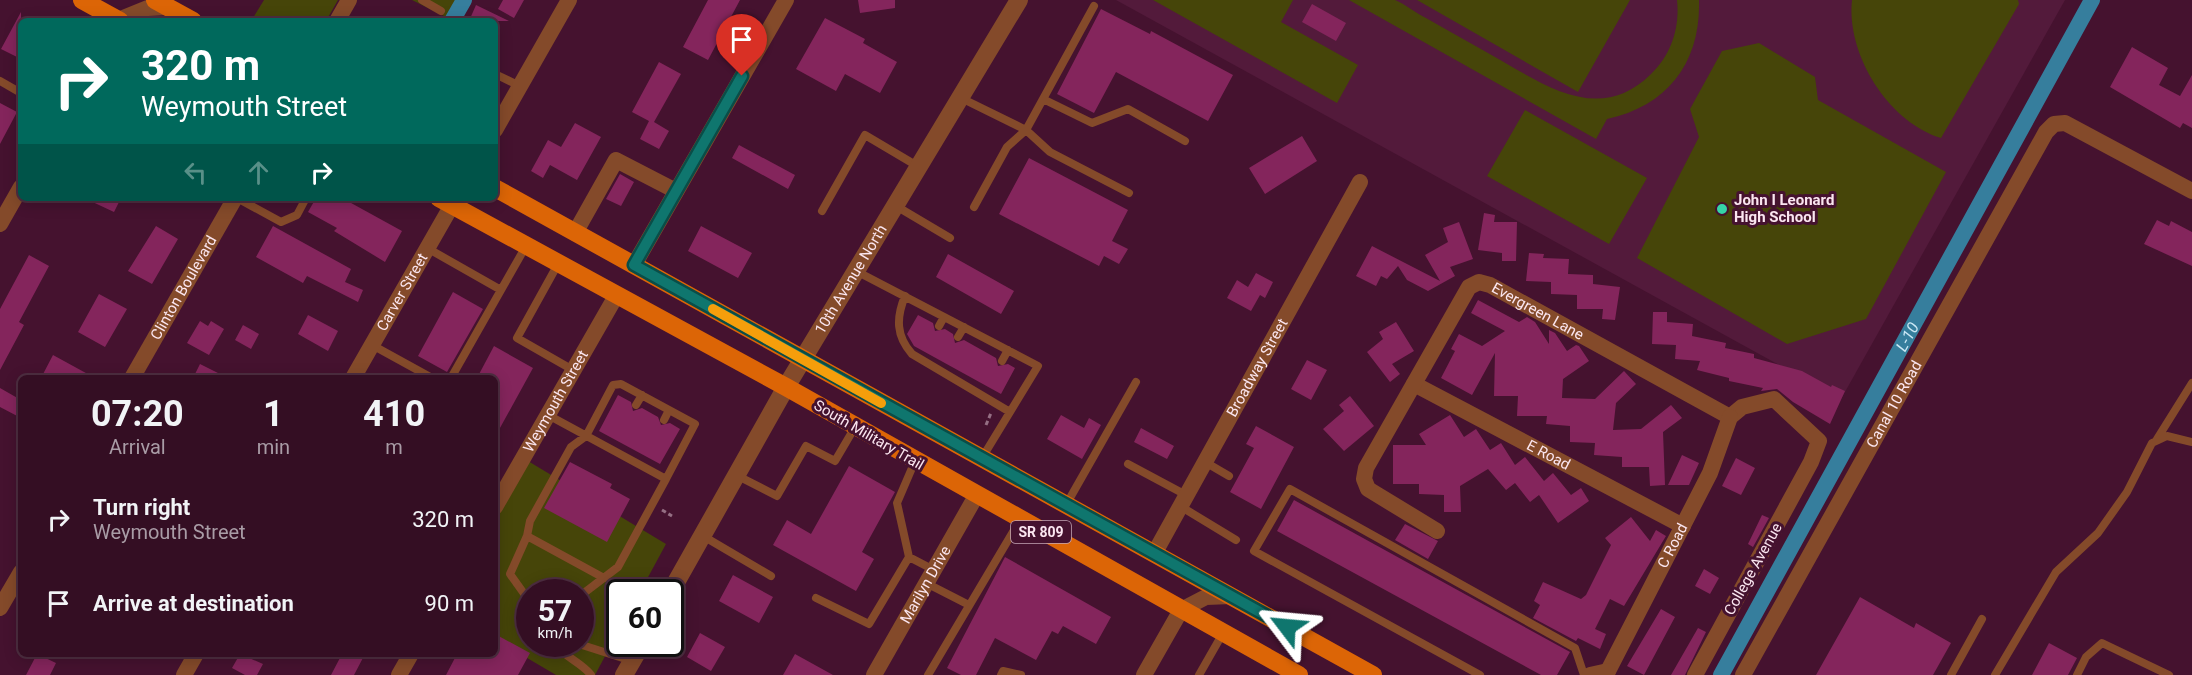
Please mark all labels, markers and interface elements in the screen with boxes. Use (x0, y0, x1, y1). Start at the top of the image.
pin (716, 14, 767, 76)
icon: arrive (725, 23, 758, 56)
text: 320 m (141, 41, 260, 90)
icon: right (42, 42, 120, 120)
text: Weymouth Street (141, 91, 347, 123)
icon: left (179, 156, 212, 189)
icon: ahead (242, 156, 275, 189)
icon: right (305, 156, 338, 189)
place label: John I Leonard High School (1734, 191, 1834, 226)
marker: John I Leonard High School (1715, 202, 1729, 216)
street label: 10th Avenue North (811, 221, 891, 337)
street label: Clinton Boulevard (147, 232, 221, 343)
street label: Carver Street (373, 250, 432, 334)
street label: Evergreen Lane (1489, 279, 1587, 344)
street label: Broadway Street (1223, 315, 1292, 420)
water label: L-10 (1892, 319, 1923, 355)
street label: Weymouth Street (519, 347, 592, 455)
street label: Canal 10 Road (1863, 358, 1926, 451)
text: 07:20 (91, 393, 184, 435)
text: 1 (263, 393, 284, 435)
text: 410 (363, 393, 425, 435)
street label: South Military Trail (811, 396, 927, 474)
text: Arrival (109, 435, 166, 459)
text: min (257, 435, 290, 459)
text: m (385, 435, 403, 459)
street label: E Road (1524, 436, 1573, 474)
text: Turn right (93, 495, 190, 520)
icon: right (42, 503, 75, 536)
text: 320 m (412, 507, 474, 532)
text: Weymouth Street (93, 520, 246, 544)
street label: C Road (1654, 520, 1692, 571)
street label: College Avenue (1720, 520, 1786, 618)
road number: SR 809 (1011, 521, 1071, 543)
street label: Marilyn Drive (896, 543, 955, 627)
speed limit sign: 60 (606, 579, 684, 657)
icon: arrive (42, 587, 75, 620)
text: Arrive at destination (93, 591, 294, 616)
text: 90 m (425, 591, 474, 616)
text: 57 (538, 593, 572, 628)
position arrow (1255, 595, 1319, 659)
text: km/h (537, 624, 573, 642)

